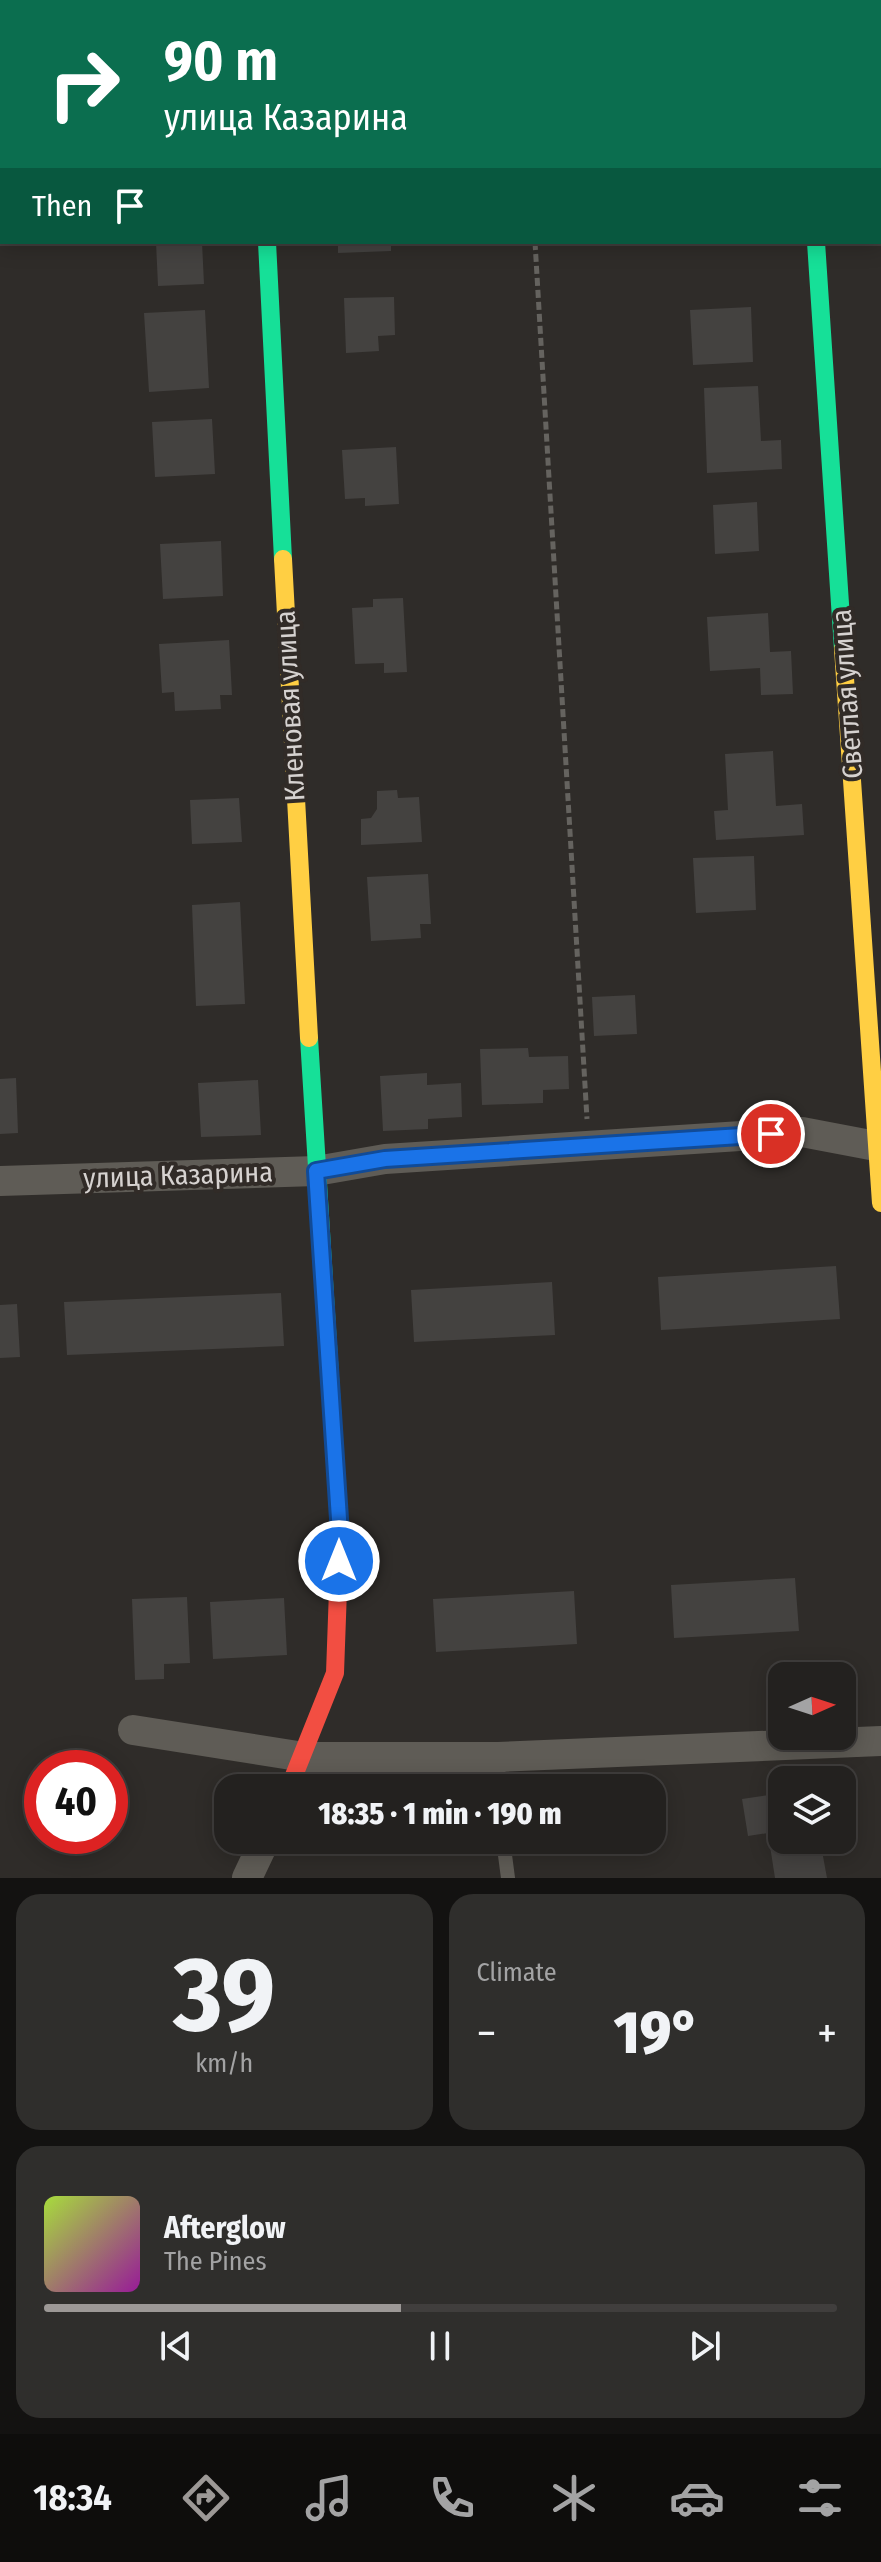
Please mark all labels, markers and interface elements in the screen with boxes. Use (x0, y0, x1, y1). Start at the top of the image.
text: 90 m (164, 28, 278, 95)
icon: right (32, 32, 136, 136)
text: улица Казарина (164, 96, 408, 140)
icon: arrive (108, 184, 152, 228)
text: Then (32, 188, 92, 224)
street label: Светлая улица (825, 608, 869, 780)
street label: Кленовая улица (269, 610, 311, 802)
pin (737, 1100, 805, 1168)
icon: arrive (749, 1112, 793, 1156)
street label: улица Казарина (83, 1155, 273, 1195)
position arrow (297, 1519, 381, 1603)
north arrow (768, 1662, 856, 1750)
map controls (768, 1662, 856, 1854)
speed limit sign: 40 (24, 1750, 128, 1854)
button: layers (768, 1766, 856, 1854)
text: 18:35 · 1 min · 190 m (318, 1796, 562, 1832)
text: 39 (173, 1933, 275, 2058)
text: Climate (477, 1957, 557, 1988)
text: 19° (614, 1997, 700, 2069)
text: − (477, 2007, 496, 2060)
text: + (817, 2007, 837, 2060)
text: km/h (195, 2048, 253, 2079)
text: Afterglow (164, 2210, 286, 2246)
text: The Pines (164, 2246, 267, 2277)
icon: previous (154, 2324, 198, 2368)
icon: pause (418, 2324, 462, 2368)
icon: next (683, 2324, 727, 2368)
icon: directions (178, 2470, 234, 2526)
icon: music (301, 2470, 357, 2526)
icon: phone (424, 2470, 480, 2526)
icon: climate (546, 2470, 602, 2526)
icon: car (669, 2470, 725, 2526)
icon: filters (792, 2470, 848, 2526)
text: 18:34 (33, 2476, 112, 2520)

